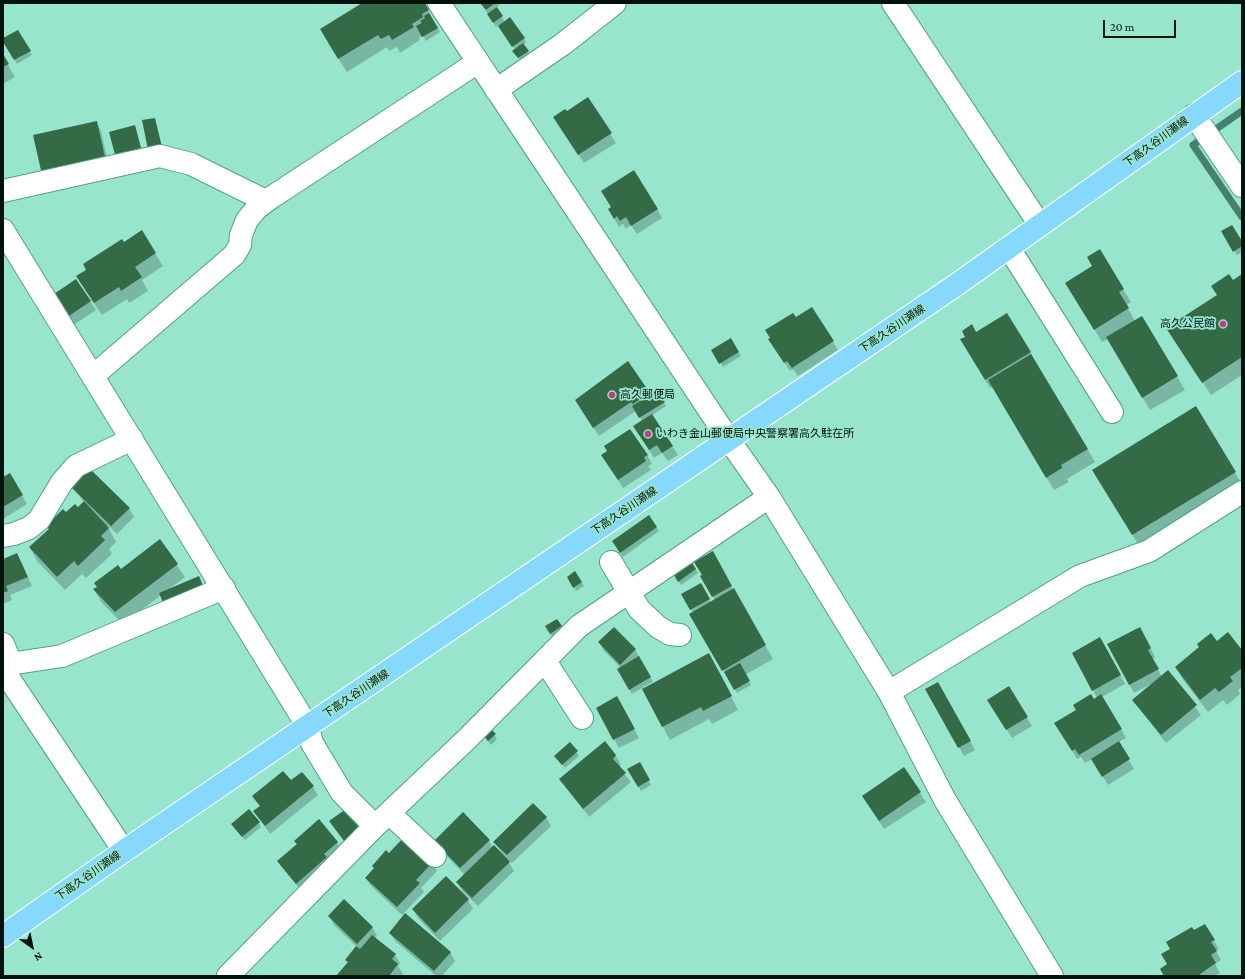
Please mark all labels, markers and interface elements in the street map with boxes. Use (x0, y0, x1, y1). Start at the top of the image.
scale bar (1105, 12, 1178, 38)
text: 20 m (1110, 20, 1134, 34)
street label: 下高久谷川瀬線 (1121, 114, 1191, 170)
street label: 下高久谷川瀬線 (856, 302, 928, 356)
place label: 高久公民館 (1160, 317, 1215, 331)
marker: 高久公民館 (1218, 319, 1228, 329)
place label: 高久郵便局 (620, 388, 675, 402)
marker: 高久郵便局 (607, 390, 617, 400)
place label: いわき金山郵便局中央警察署高久駐在所 (656, 427, 854, 441)
marker: いわき金山郵便局中央警察署高久駐在所 (643, 429, 653, 439)
street label: 下高久谷川瀬線 (588, 484, 660, 538)
street label: 下高久谷川瀬線 (320, 667, 392, 721)
street label: 下高久谷川瀬線 (53, 849, 123, 903)
north arrow (12, 927, 52, 967)
text: N (32, 950, 45, 964)

